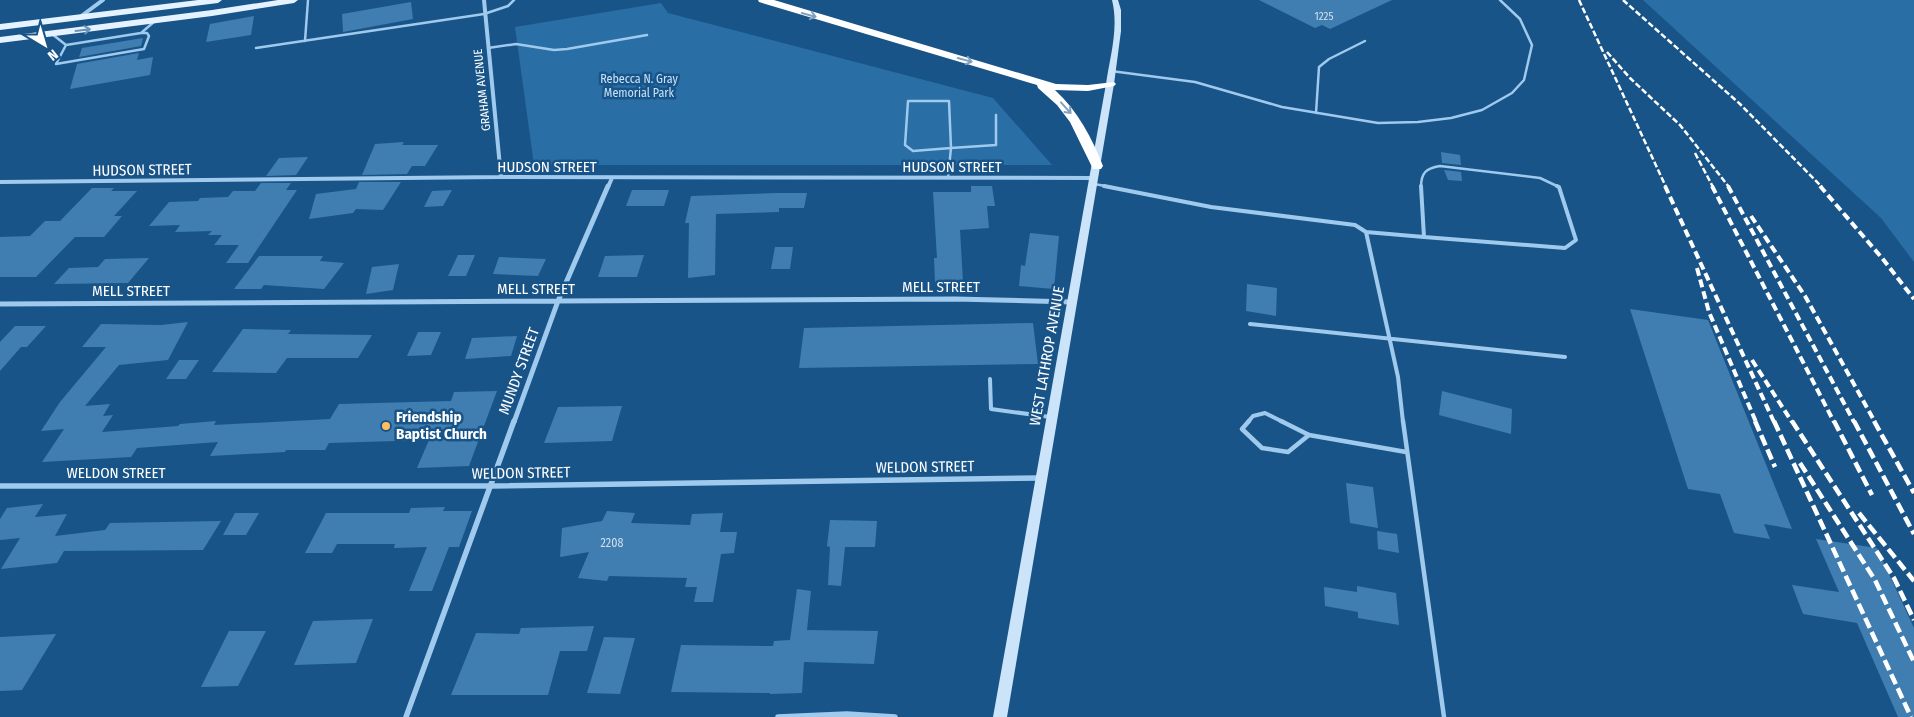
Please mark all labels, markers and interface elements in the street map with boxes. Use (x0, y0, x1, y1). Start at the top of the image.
house number: 1225 (1314, 10, 1334, 23)
one-way arrow (800, 11, 816, 20)
north arrow (20, 20, 70, 70)
one-way arrow (75, 25, 91, 35)
text: N (44, 46, 61, 64)
street label: GRAHAM AVENUE (471, 48, 493, 132)
one-way arrow (957, 55, 973, 65)
park label: Rebecca N. Gray Memorial Park (600, 72, 678, 100)
one-way arrow (1060, 101, 1071, 114)
street label: HUDSON STREET (497, 158, 597, 176)
street label: HUDSON STREET (902, 158, 1002, 176)
street label: HUDSON STREET (92, 160, 192, 180)
street label: MELL STREET (902, 278, 980, 296)
street label: MELL STREET (497, 280, 575, 298)
street label: MELL STREET (92, 282, 170, 300)
street label: WEST LATHROP AVENUE (1026, 285, 1068, 427)
street label: MUNDY STREET (495, 325, 543, 417)
place label: Friendship Baptist Church (396, 408, 487, 443)
marker: Friendship Baptist Church (380, 420, 392, 432)
street label: WELDON STREET (875, 457, 975, 477)
street label: WELDON STREET (471, 463, 571, 483)
street label: WELDON STREET (67, 464, 166, 482)
house number: 2208 (601, 536, 623, 550)

